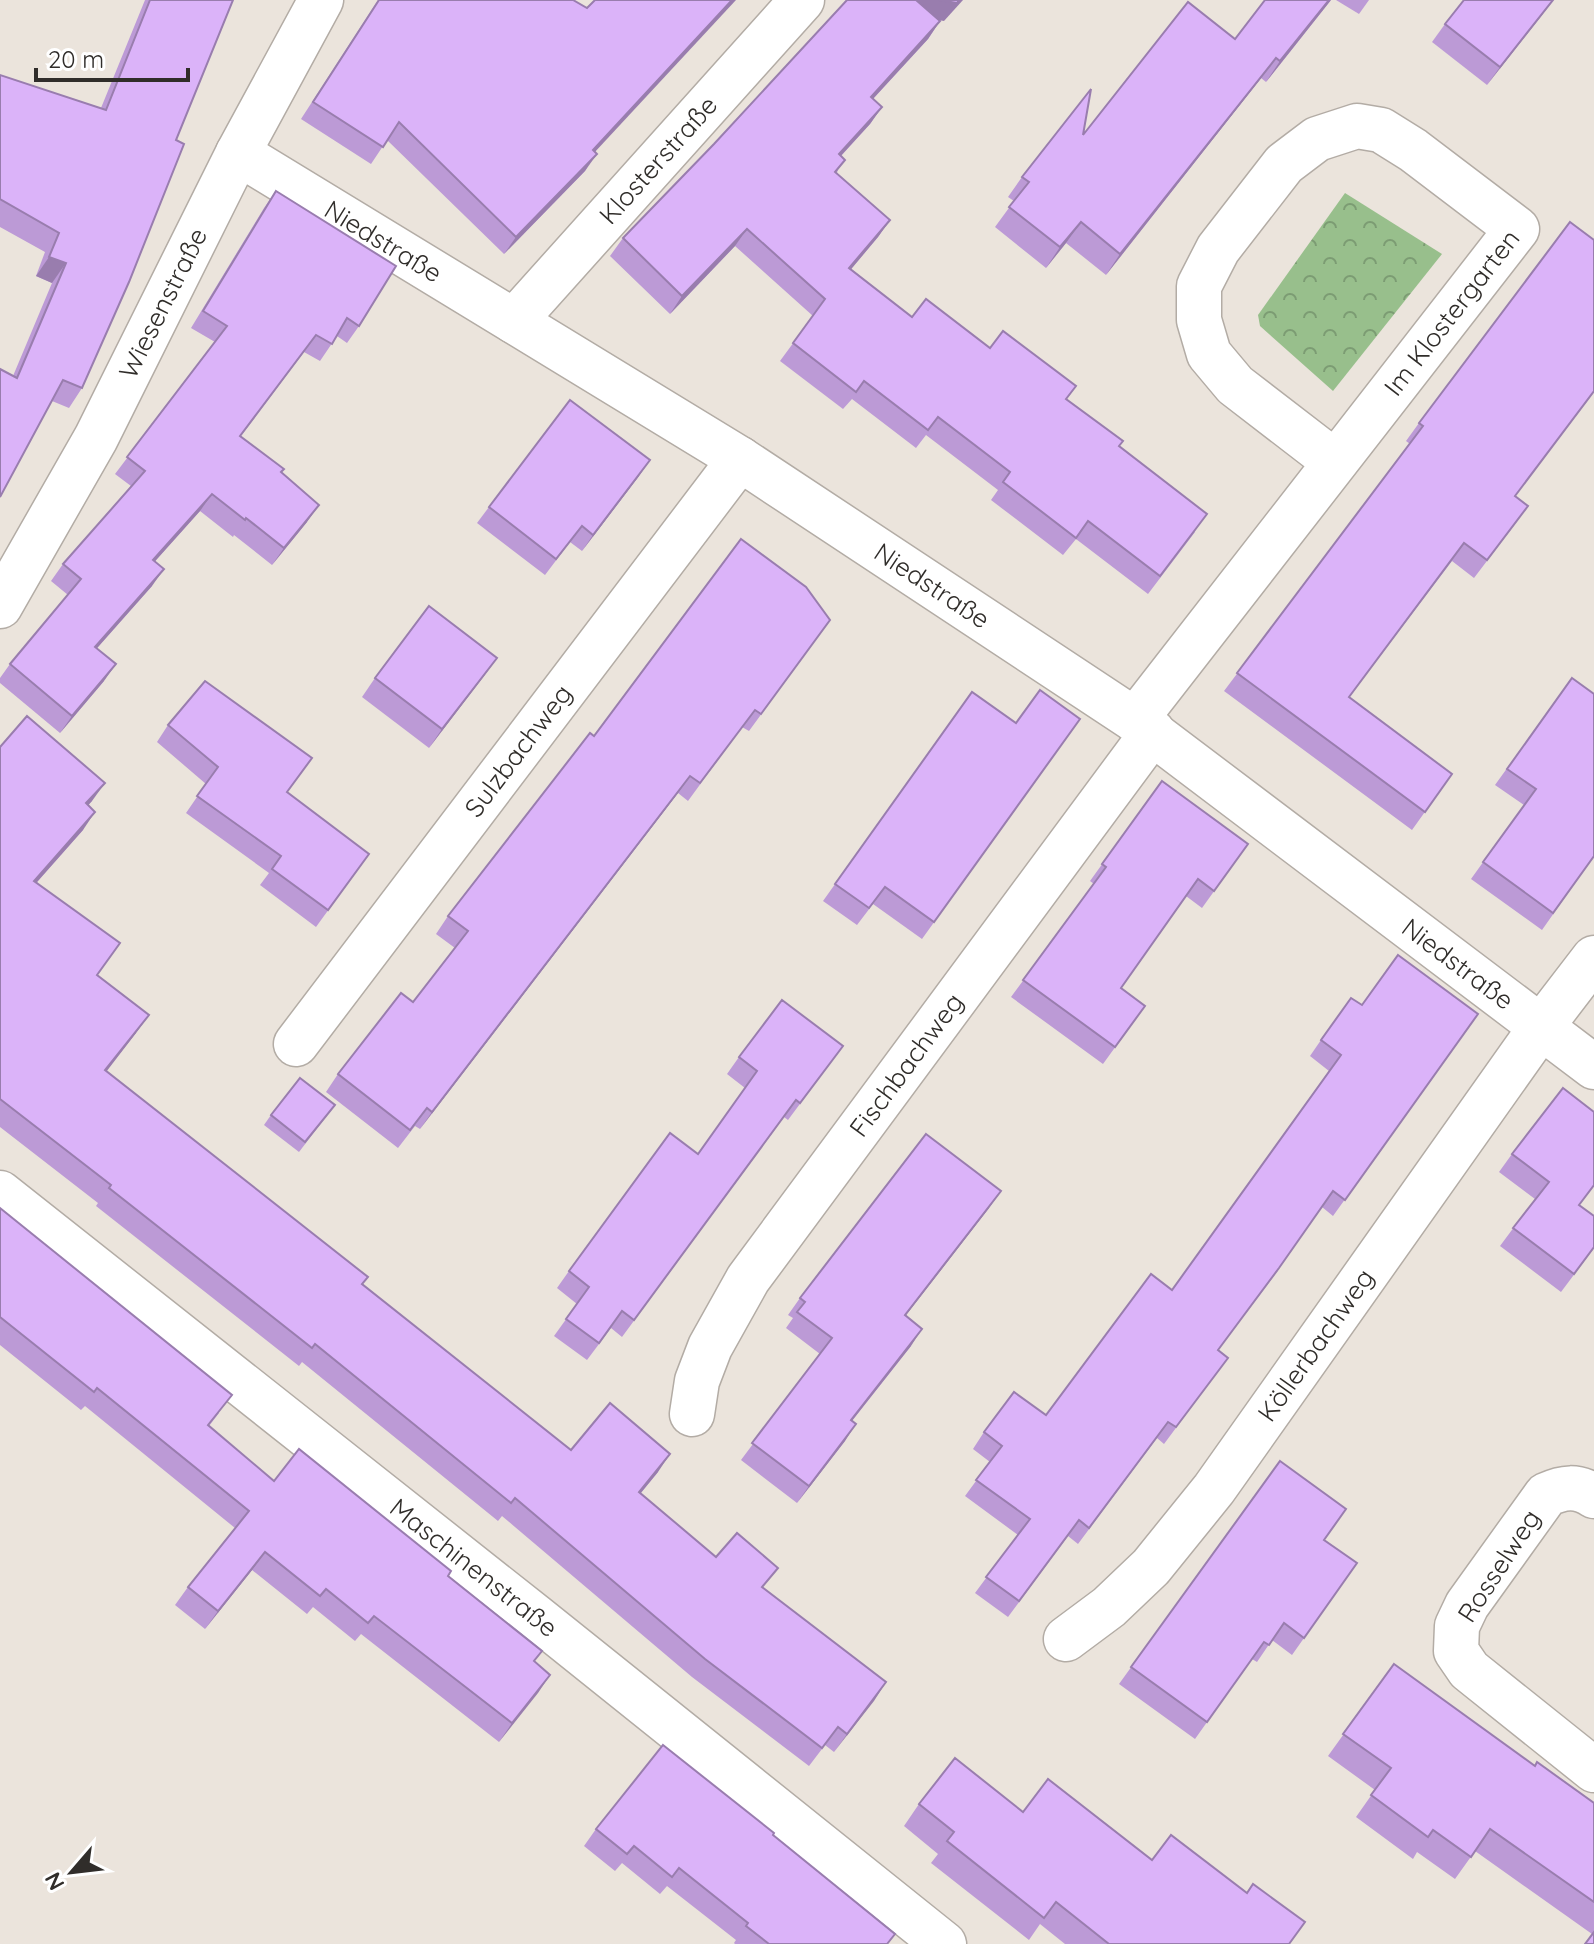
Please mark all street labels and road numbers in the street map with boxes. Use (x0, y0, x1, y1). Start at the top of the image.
street label: Klosterstraße (592, 89, 724, 231)
street label: Niedstraße (318, 193, 448, 289)
street label: Wiesenstraße (111, 222, 214, 384)
street label: Im Klostergarten (1376, 223, 1526, 402)
street label: Niedstraße (868, 535, 996, 636)
street label: Sulzbachweg (457, 678, 579, 823)
street label: Niedstraße (1396, 911, 1521, 1017)
street label: Fischbachweg (842, 986, 970, 1143)
street label: Köllerbachweg (1250, 1262, 1381, 1428)
street label: Maschinenstraße (383, 1491, 565, 1644)
street label: Rosselweg (1450, 1503, 1547, 1628)

